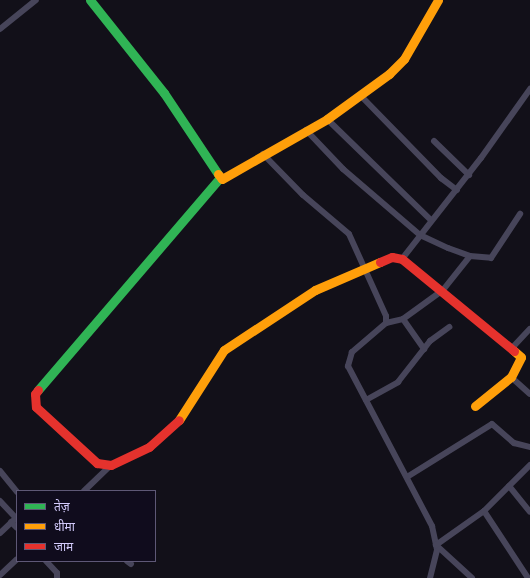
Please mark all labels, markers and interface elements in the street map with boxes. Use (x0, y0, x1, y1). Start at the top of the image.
legend (16, 490, 156, 562)
text: तेज़ (54, 497, 70, 516)
text: धीमा (54, 517, 75, 536)
text: जाम (54, 537, 73, 556)

